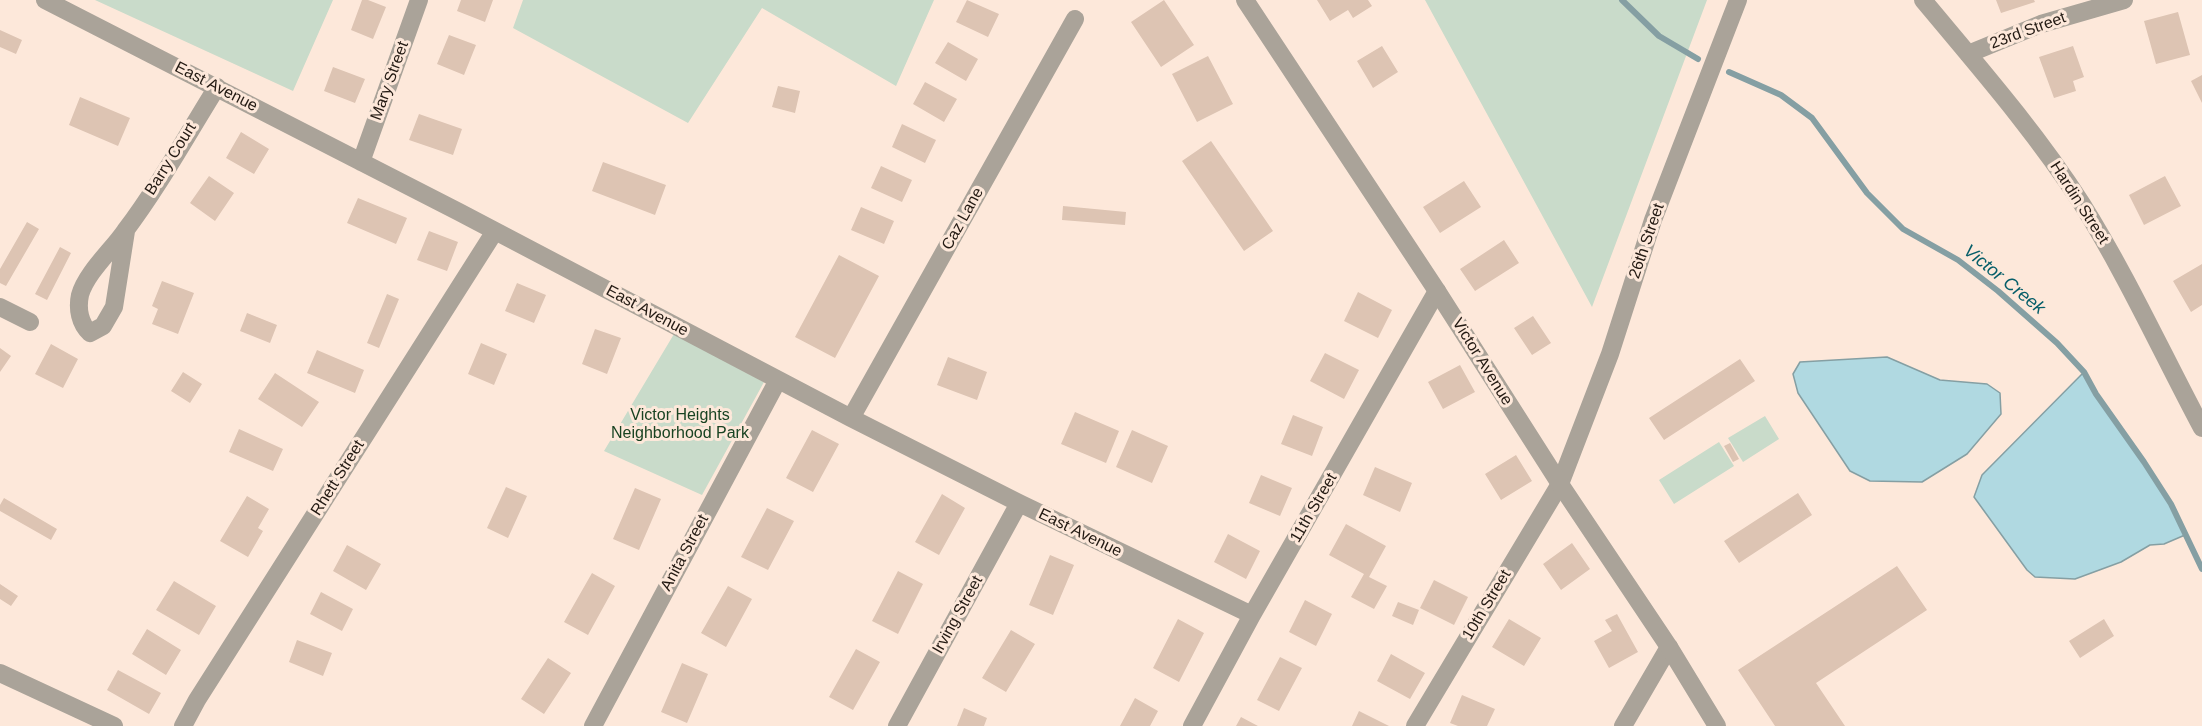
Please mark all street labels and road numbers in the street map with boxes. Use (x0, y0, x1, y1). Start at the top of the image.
street label: 23rd Street (1988, 8, 2068, 54)
street label: Mary Street (367, 39, 413, 123)
street label: East Avenue (171, 58, 261, 116)
street label: Barry Court (141, 119, 201, 199)
street label: Hardin Street (2045, 158, 2113, 248)
street label: Caz Lane (938, 184, 988, 254)
street label: 26th Street (1625, 201, 1669, 281)
street label: East Avenue (603, 281, 691, 341)
street label: Victor Avenue (1448, 315, 1516, 409)
street label: Rhett Street (307, 437, 369, 519)
street label: 11th Street (1286, 470, 1342, 546)
street label: East Avenue (1035, 505, 1125, 561)
street label: Anita Street (657, 512, 713, 594)
street label: 10th Street (1459, 567, 1515, 643)
street label: Irving Street (929, 573, 987, 657)

